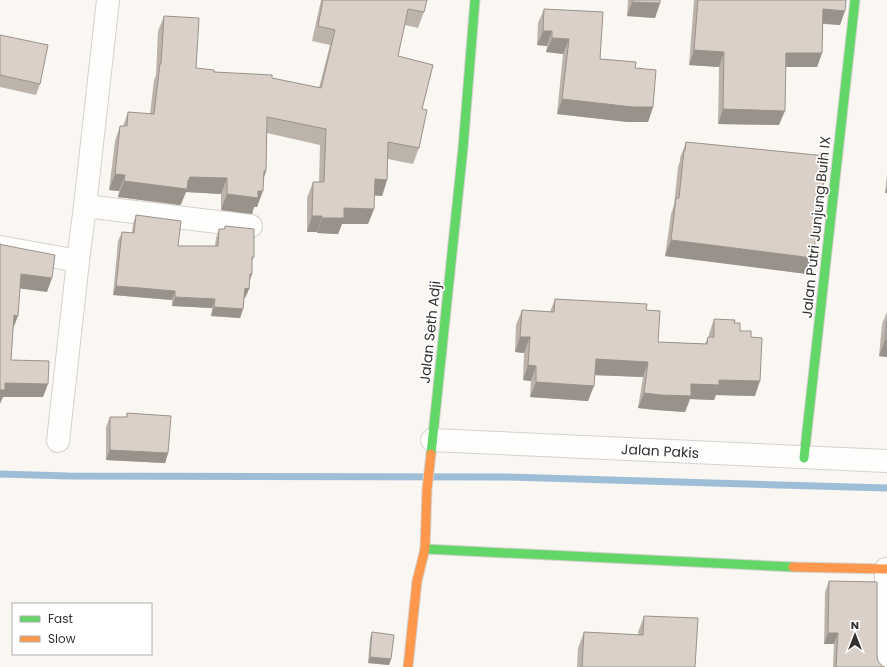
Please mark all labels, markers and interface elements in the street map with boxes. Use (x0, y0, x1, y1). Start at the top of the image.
street label: Jalan Putri Junjung Buih IX (797, 135, 836, 319)
street label: Jalan Seth Adji (415, 280, 445, 384)
street label: Jalan Pakis (621, 439, 699, 463)
legend (12, 603, 152, 655)
text: Fast (48, 610, 73, 627)
north arrow (835, 615, 875, 655)
text: N (851, 617, 859, 633)
text: Slow (48, 630, 76, 647)

